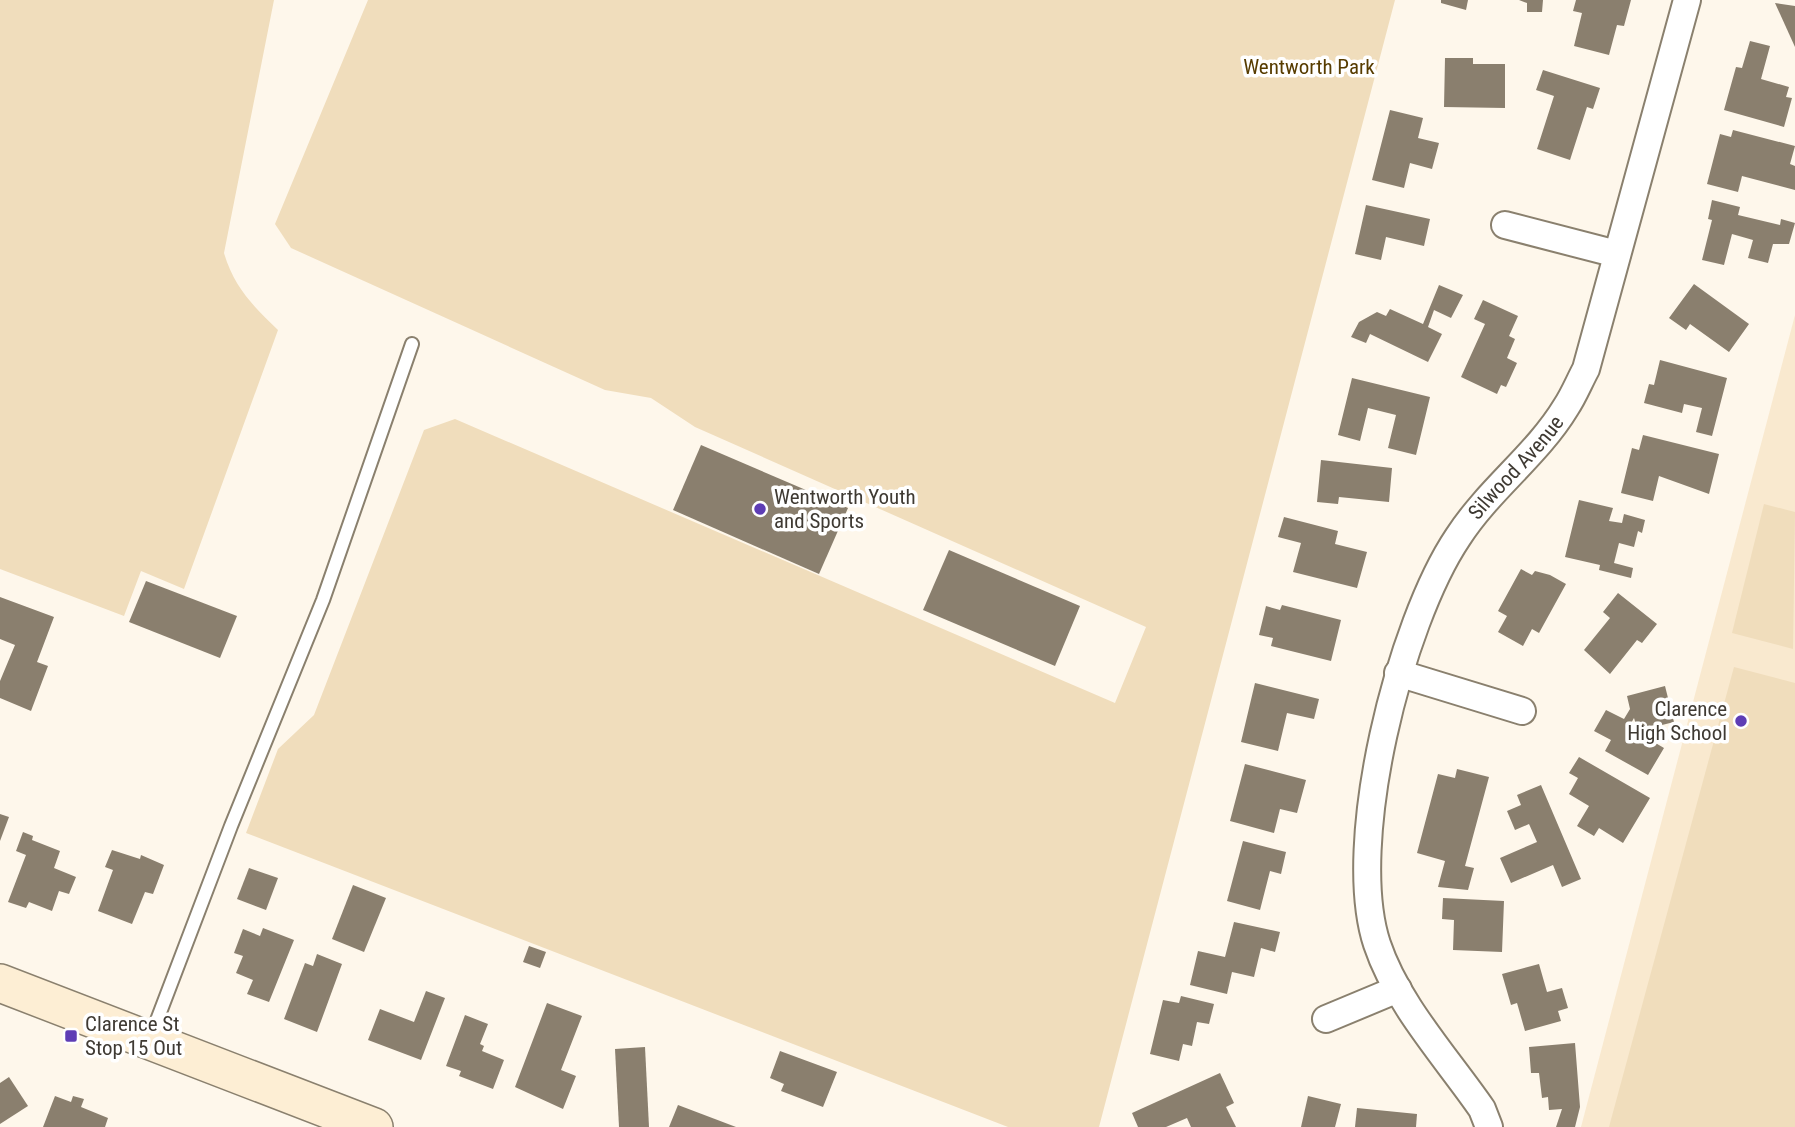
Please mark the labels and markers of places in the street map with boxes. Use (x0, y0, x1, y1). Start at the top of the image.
place label: Wentworth Youth and Sports (774, 485, 916, 533)
marker: Wentworth Youth and Sports (752, 501, 768, 517)
place label: Clarence High School (1627, 697, 1727, 745)
marker: Clarence High School (1733, 713, 1749, 729)
place label: Clarence St Stop 15 Out (85, 1012, 182, 1060)
marker: Clarence St Stop 15 Out (63, 1028, 79, 1044)

